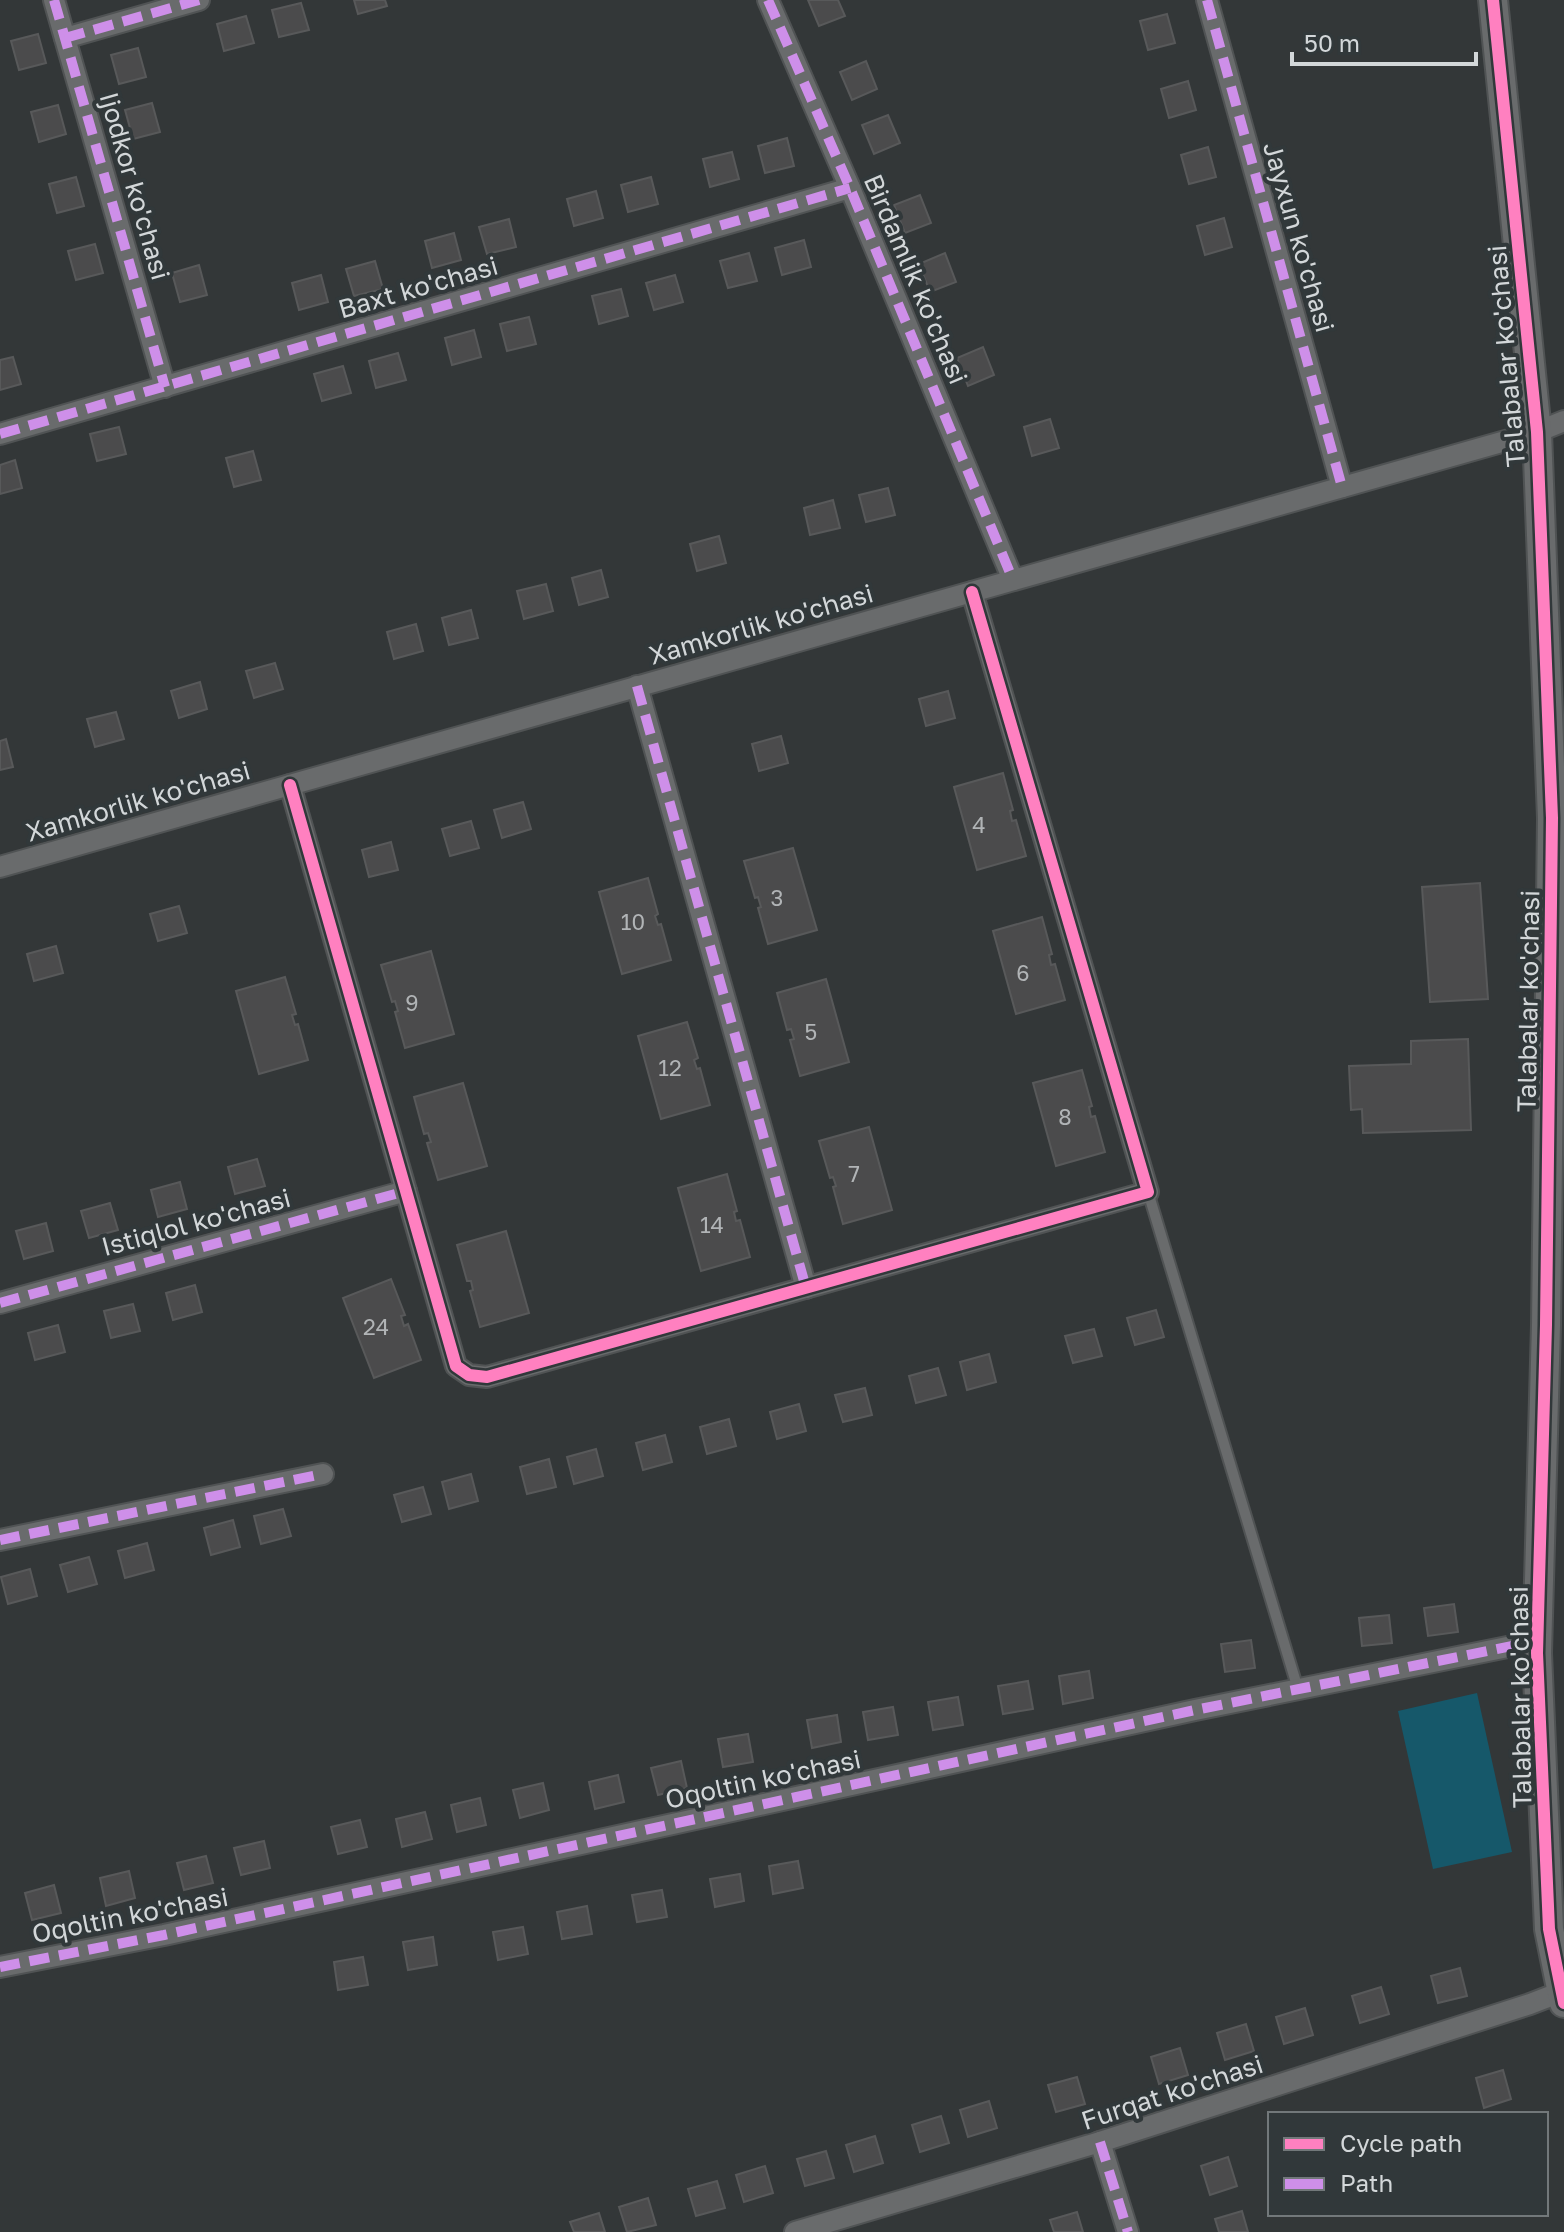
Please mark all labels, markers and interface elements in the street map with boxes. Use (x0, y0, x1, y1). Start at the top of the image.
scale bar (1292, 16, 1476, 66)
text: 50 m (1304, 28, 1360, 57)
street label: Ijodkor ko'chasi (93, 89, 177, 283)
street label: Jayxun ko'chasi (1257, 138, 1341, 336)
street label: Birdamlik ko'chasi (858, 169, 974, 389)
street label: Talabalar ko'chasi (1481, 244, 1531, 468)
street label: Baxt ko'chasi (335, 249, 501, 325)
street label: Xamkorlik ko'chasi (645, 577, 877, 671)
street label: Xamkorlik ko'chasi (22, 754, 254, 848)
house number: 4 (972, 811, 986, 838)
house number: 3 (771, 884, 783, 911)
street label: Talabalar ko'chasi (1511, 890, 1545, 1112)
house number: 10 (621, 908, 645, 935)
house number: 6 (1016, 959, 1030, 986)
house number: 9 (405, 989, 419, 1016)
house number: 5 (805, 1018, 817, 1045)
house number: 12 (658, 1054, 682, 1081)
house number: 8 (1058, 1103, 1072, 1130)
house number: 7 (848, 1160, 860, 1187)
street label: Istiqlol ko'chasi (98, 1182, 294, 1262)
house number: 14 (700, 1211, 724, 1238)
house number: 24 (363, 1313, 389, 1340)
street label: Talabalar ko'chasi (1503, 1586, 1537, 1808)
street label: Oqoltin ko'chasi (662, 1743, 864, 1815)
street label: Oqoltin ko'chasi (29, 1881, 231, 1949)
street label: Furqat ko'chasi (1077, 2048, 1267, 2136)
legend (1268, 2112, 1548, 2216)
text: Cycle path (1340, 2128, 1462, 2157)
text: Path (1340, 2168, 1393, 2197)

